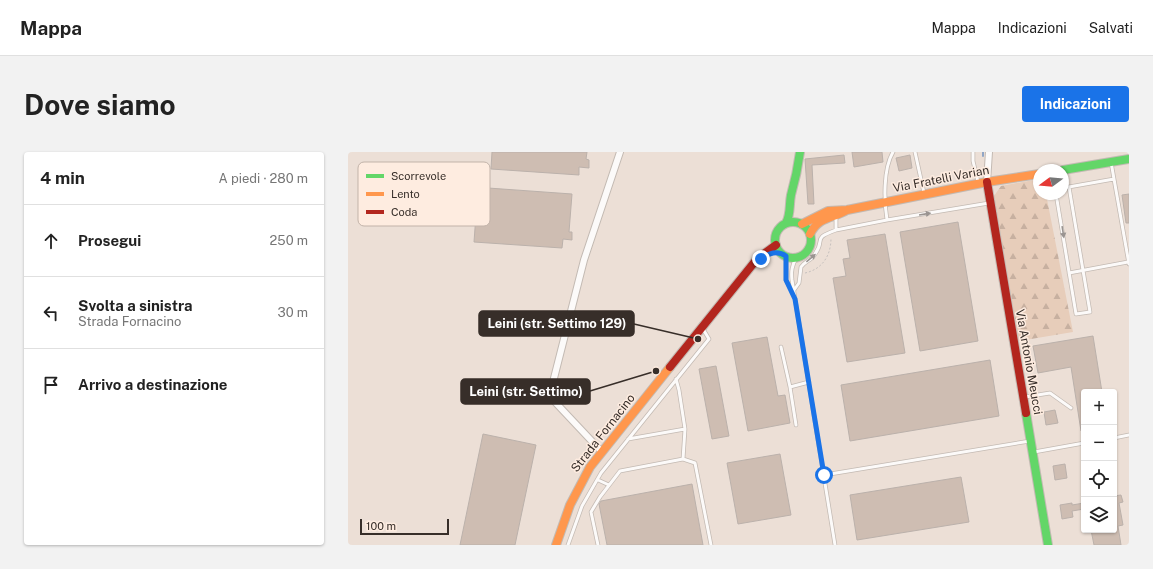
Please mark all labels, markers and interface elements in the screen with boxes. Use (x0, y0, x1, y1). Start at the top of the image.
text: Mappa (20, 17, 82, 39)
text: Mappa (931, 20, 976, 36)
text: Indicazioni (998, 20, 1067, 36)
text: Salvati (1089, 20, 1133, 36)
button: Indicazioni (1022, 86, 1129, 122)
text: Dove siamo (24, 88, 176, 121)
legend (358, 162, 490, 226)
street label: Via Fratelli Varian (892, 163, 990, 195)
north arrow (1033, 164, 1069, 200)
text: 4 min (40, 168, 85, 188)
text: Scorrevole (391, 170, 446, 182)
text: A piedi · 280 m (219, 171, 308, 186)
text: Lento (391, 188, 420, 200)
text: Coda (391, 206, 417, 218)
one-way arrow (919, 211, 931, 217)
one-way arrow (1060, 226, 1066, 239)
icon: ahead (40, 230, 62, 252)
text: Prosegui (78, 232, 141, 249)
text: 250 m (270, 233, 308, 248)
route end (752, 250, 770, 268)
one-way arrow (805, 253, 816, 262)
text: Svolta a sinistra (78, 297, 192, 314)
icon: left (40, 302, 62, 324)
text: 30 m (278, 305, 308, 320)
street label: Via Antonio Meucci (1013, 308, 1045, 416)
callout: Leini (str. Settimo 129) (479, 311, 634, 336)
text: Strada Fornacino (78, 314, 181, 329)
text: Leini (str. Settimo 129) (487, 316, 627, 331)
icon: arrive (40, 374, 62, 396)
text: Arrivo a destinazione (78, 376, 227, 393)
callout: Leini (str. Settimo) (461, 379, 590, 404)
text: Leini (str. Settimo) (469, 384, 583, 399)
map controls (1081, 389, 1117, 533)
button: + (1081, 389, 1117, 425)
street label: Strada Fornacino (568, 391, 638, 475)
button: − (1081, 425, 1117, 461)
button: locate (1081, 461, 1117, 497)
route start (815, 466, 833, 484)
button: layers (1081, 497, 1117, 533)
scale bar (360, 517, 449, 536)
text: 100 m (366, 520, 396, 532)

